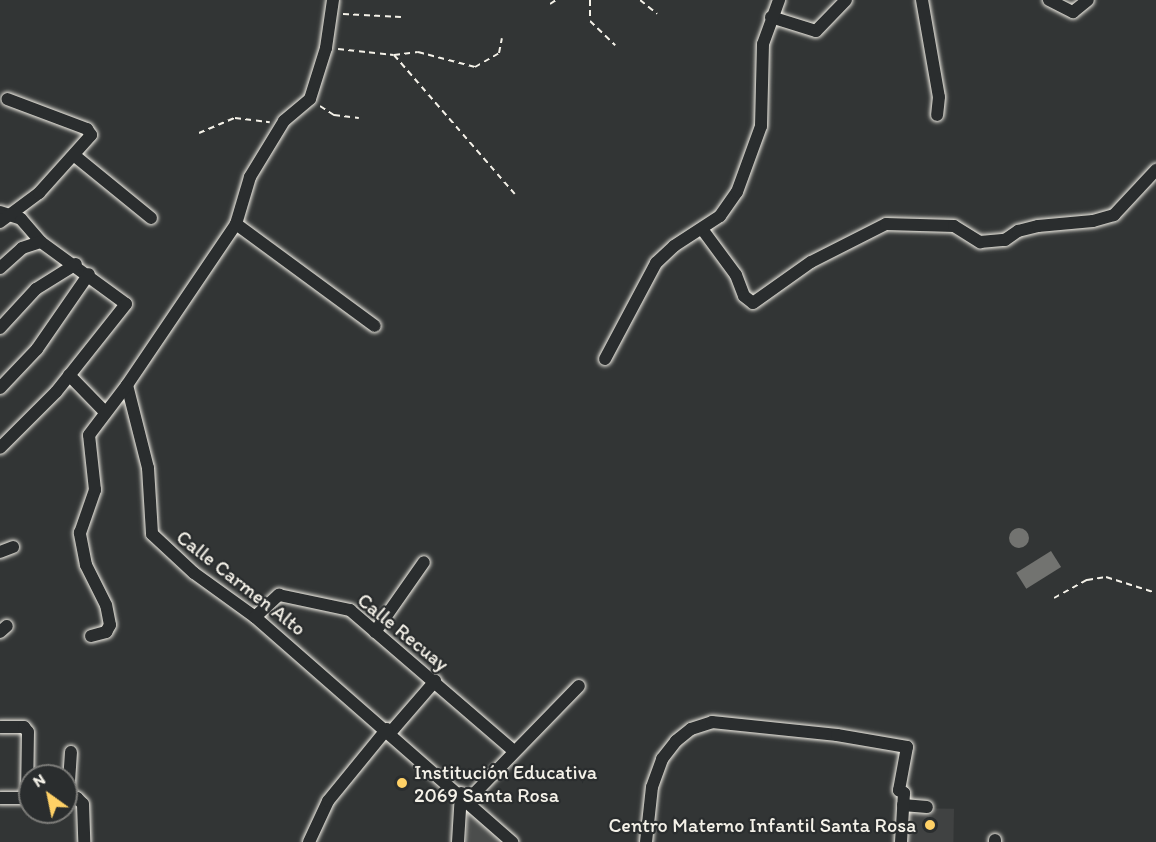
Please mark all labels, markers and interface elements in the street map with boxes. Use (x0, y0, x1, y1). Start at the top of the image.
street label: Calle Carmen Alto (172, 525, 310, 641)
street label: Calle Recuay (353, 588, 453, 676)
place label: Institución Educativa 2069 Santa Rosa (414, 760, 597, 807)
north arrow (18, 764, 78, 824)
text: N (29, 769, 49, 791)
marker: Institución Educativa 2069 Santa Rosa (395, 776, 409, 790)
place label: Centro Materno Infantil Santa Rosa (609, 813, 916, 837)
marker: Centro Materno Infantil Santa Rosa (921, 816, 939, 834)

